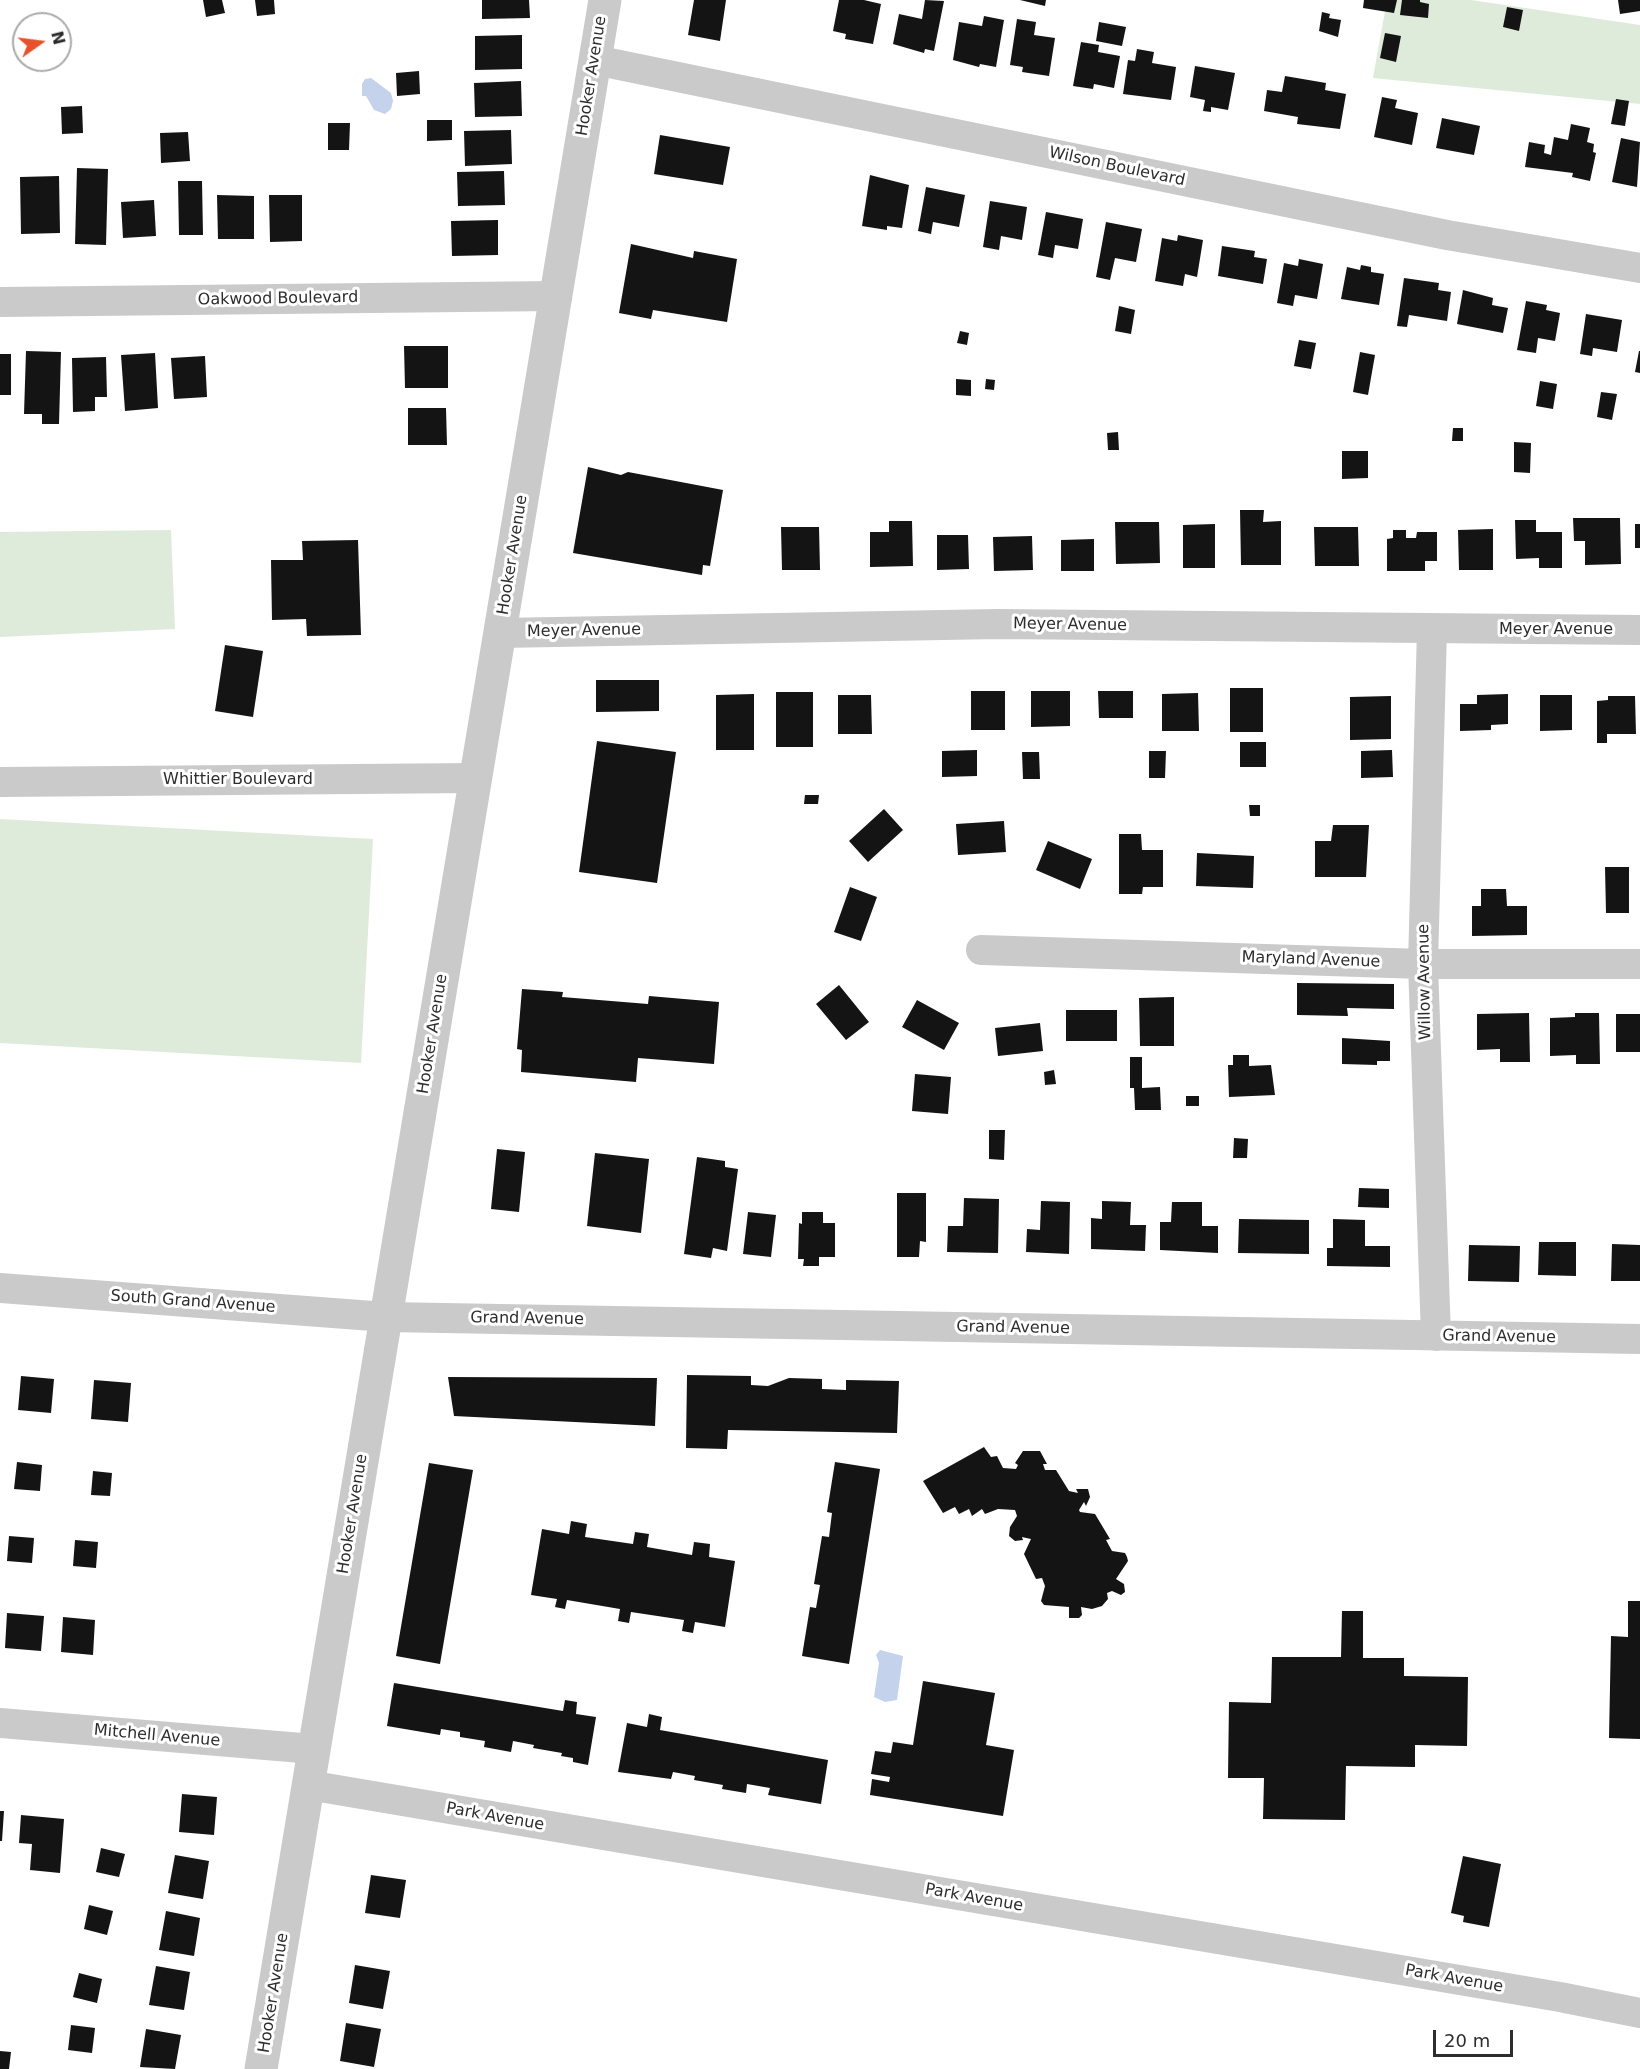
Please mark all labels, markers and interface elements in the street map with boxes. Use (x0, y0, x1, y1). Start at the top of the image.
north arrow (12, 12, 72, 72)
street label: Hooker Avenue (573, 15, 611, 137)
text: N (47, 29, 69, 47)
street label: Wilson Boulevard (1047, 143, 1187, 191)
street label: Oakwood Boulevard (198, 288, 358, 310)
street label: Hooker Avenue (494, 494, 532, 616)
street label: Meyer Avenue (1013, 614, 1127, 636)
street label: Meyer Avenue (527, 620, 641, 642)
street label: Meyer Avenue (1499, 620, 1613, 640)
street label: Whittier Boulevard (163, 770, 313, 790)
street label: Willow Avenue (1414, 924, 1436, 1040)
street label: Maryland Avenue (1241, 948, 1381, 972)
street label: Hooker Avenue (414, 973, 452, 1095)
street label: South Grand Avenue (110, 1287, 276, 1317)
street label: Grand Avenue (470, 1308, 584, 1330)
street label: Grand Avenue (956, 1317, 1070, 1339)
street label: Grand Avenue (1442, 1326, 1556, 1348)
street label: Hooker Avenue (334, 1453, 372, 1575)
street label: Mitchell Avenue (93, 1721, 221, 1751)
street label: Park Avenue (445, 1799, 545, 1835)
street label: Park Avenue (924, 1880, 1024, 1916)
street label: Hooker Avenue (255, 1932, 293, 2054)
street label: Park Avenue (1404, 1961, 1504, 1997)
scale bar (1436, 2018, 1516, 2056)
text: 20 m (1444, 2030, 1490, 2051)

